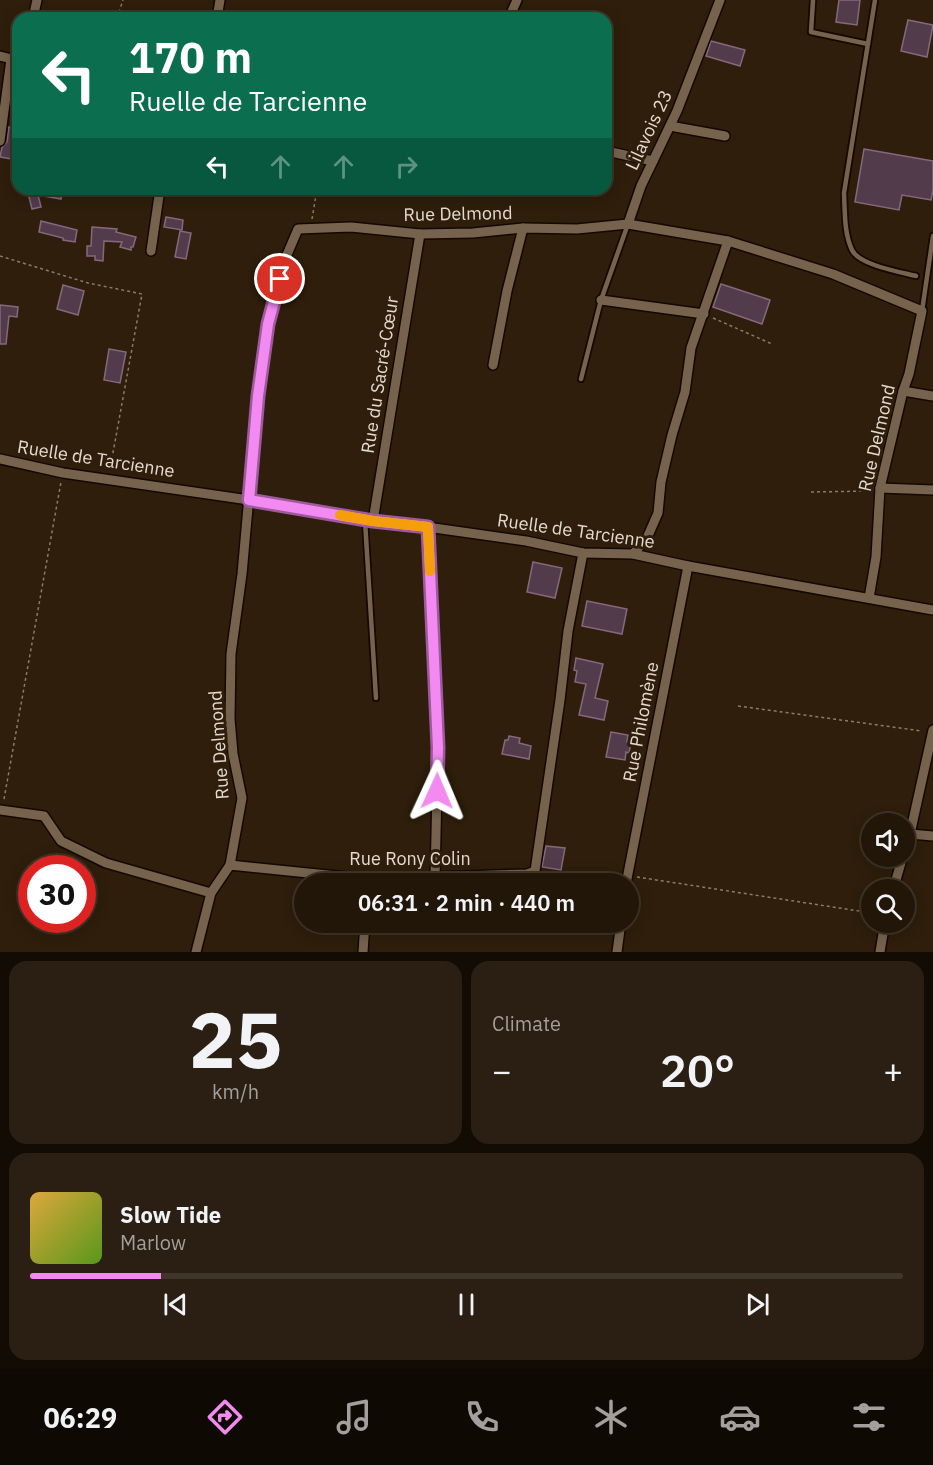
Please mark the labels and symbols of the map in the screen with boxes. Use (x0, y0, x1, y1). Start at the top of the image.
street label: Lilavois 23 (620, 86, 677, 174)
street label: Rue Delmond (403, 201, 513, 226)
pin (254, 253, 305, 304)
street label: Rue du Sacré-Cœur (356, 294, 403, 455)
street label: Rue Delmond (853, 382, 900, 494)
street label: Ruelle de Tarcienne (16, 435, 176, 482)
street label: Ruelle de Tarcienne (496, 508, 656, 553)
street label: Rue Philomène (618, 660, 663, 784)
street label: Rue Delmond (203, 690, 234, 800)
position arrow (405, 759, 469, 823)
street label: Rue Rony Colin (349, 847, 471, 870)
speed limit sign: 30 (18, 855, 96, 933)

